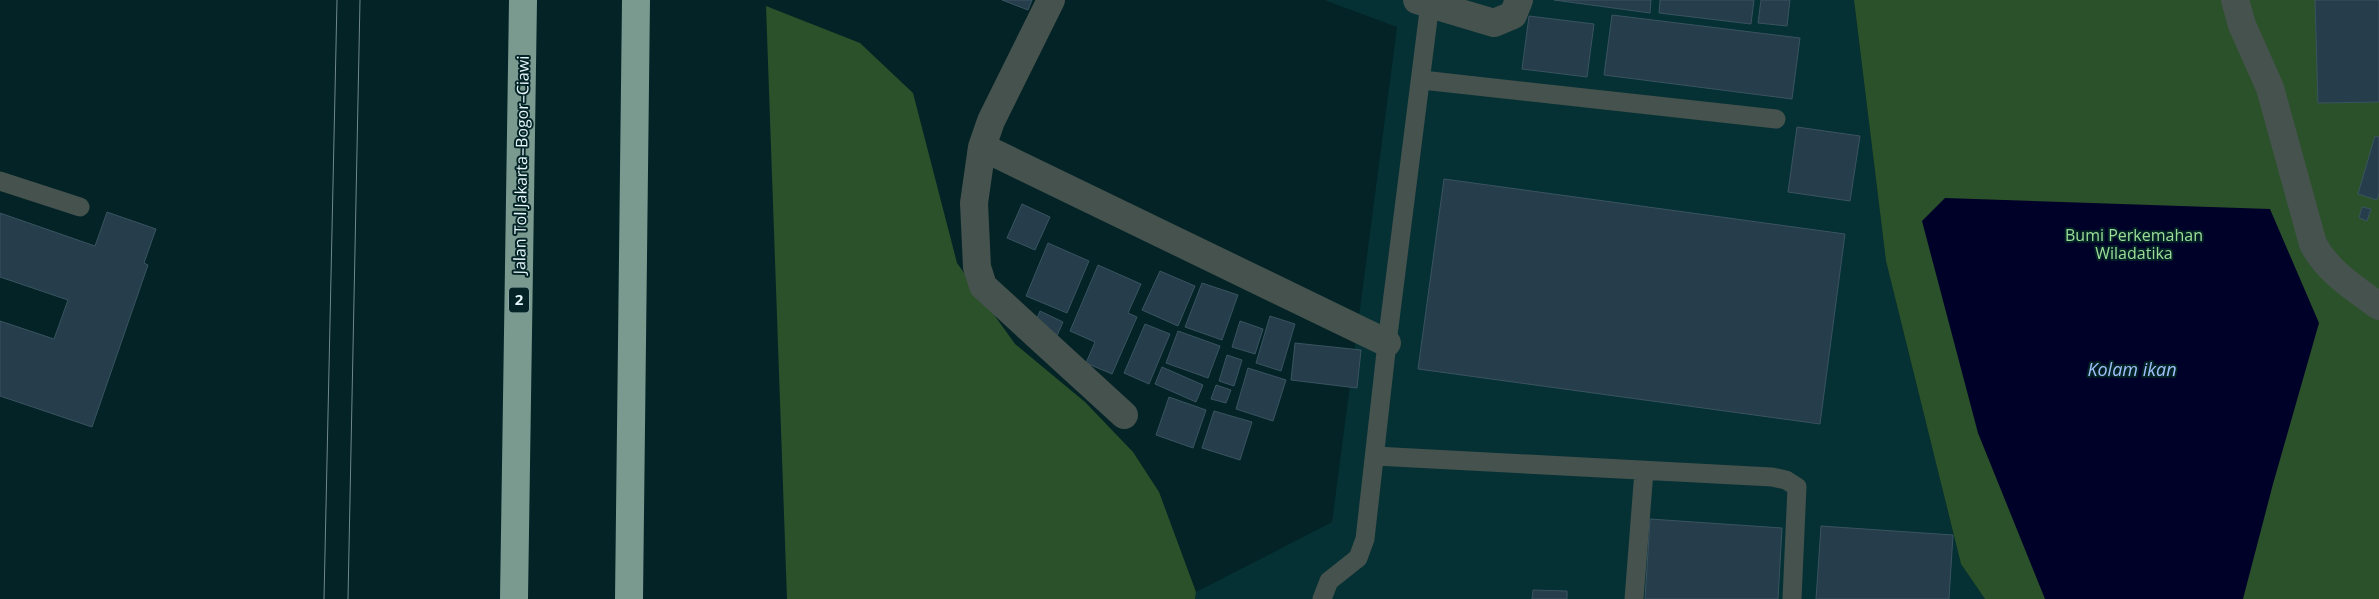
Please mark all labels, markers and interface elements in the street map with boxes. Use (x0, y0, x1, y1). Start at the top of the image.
street label: Jalan Tol Jakarta–Bogor–Ciawi (508, 56, 534, 276)
park label: Bumi Perkemahan Wiladatika (2065, 224, 2203, 264)
road number: 2 (509, 288, 529, 312)
water label: Kolam ikan (2087, 357, 2177, 381)

